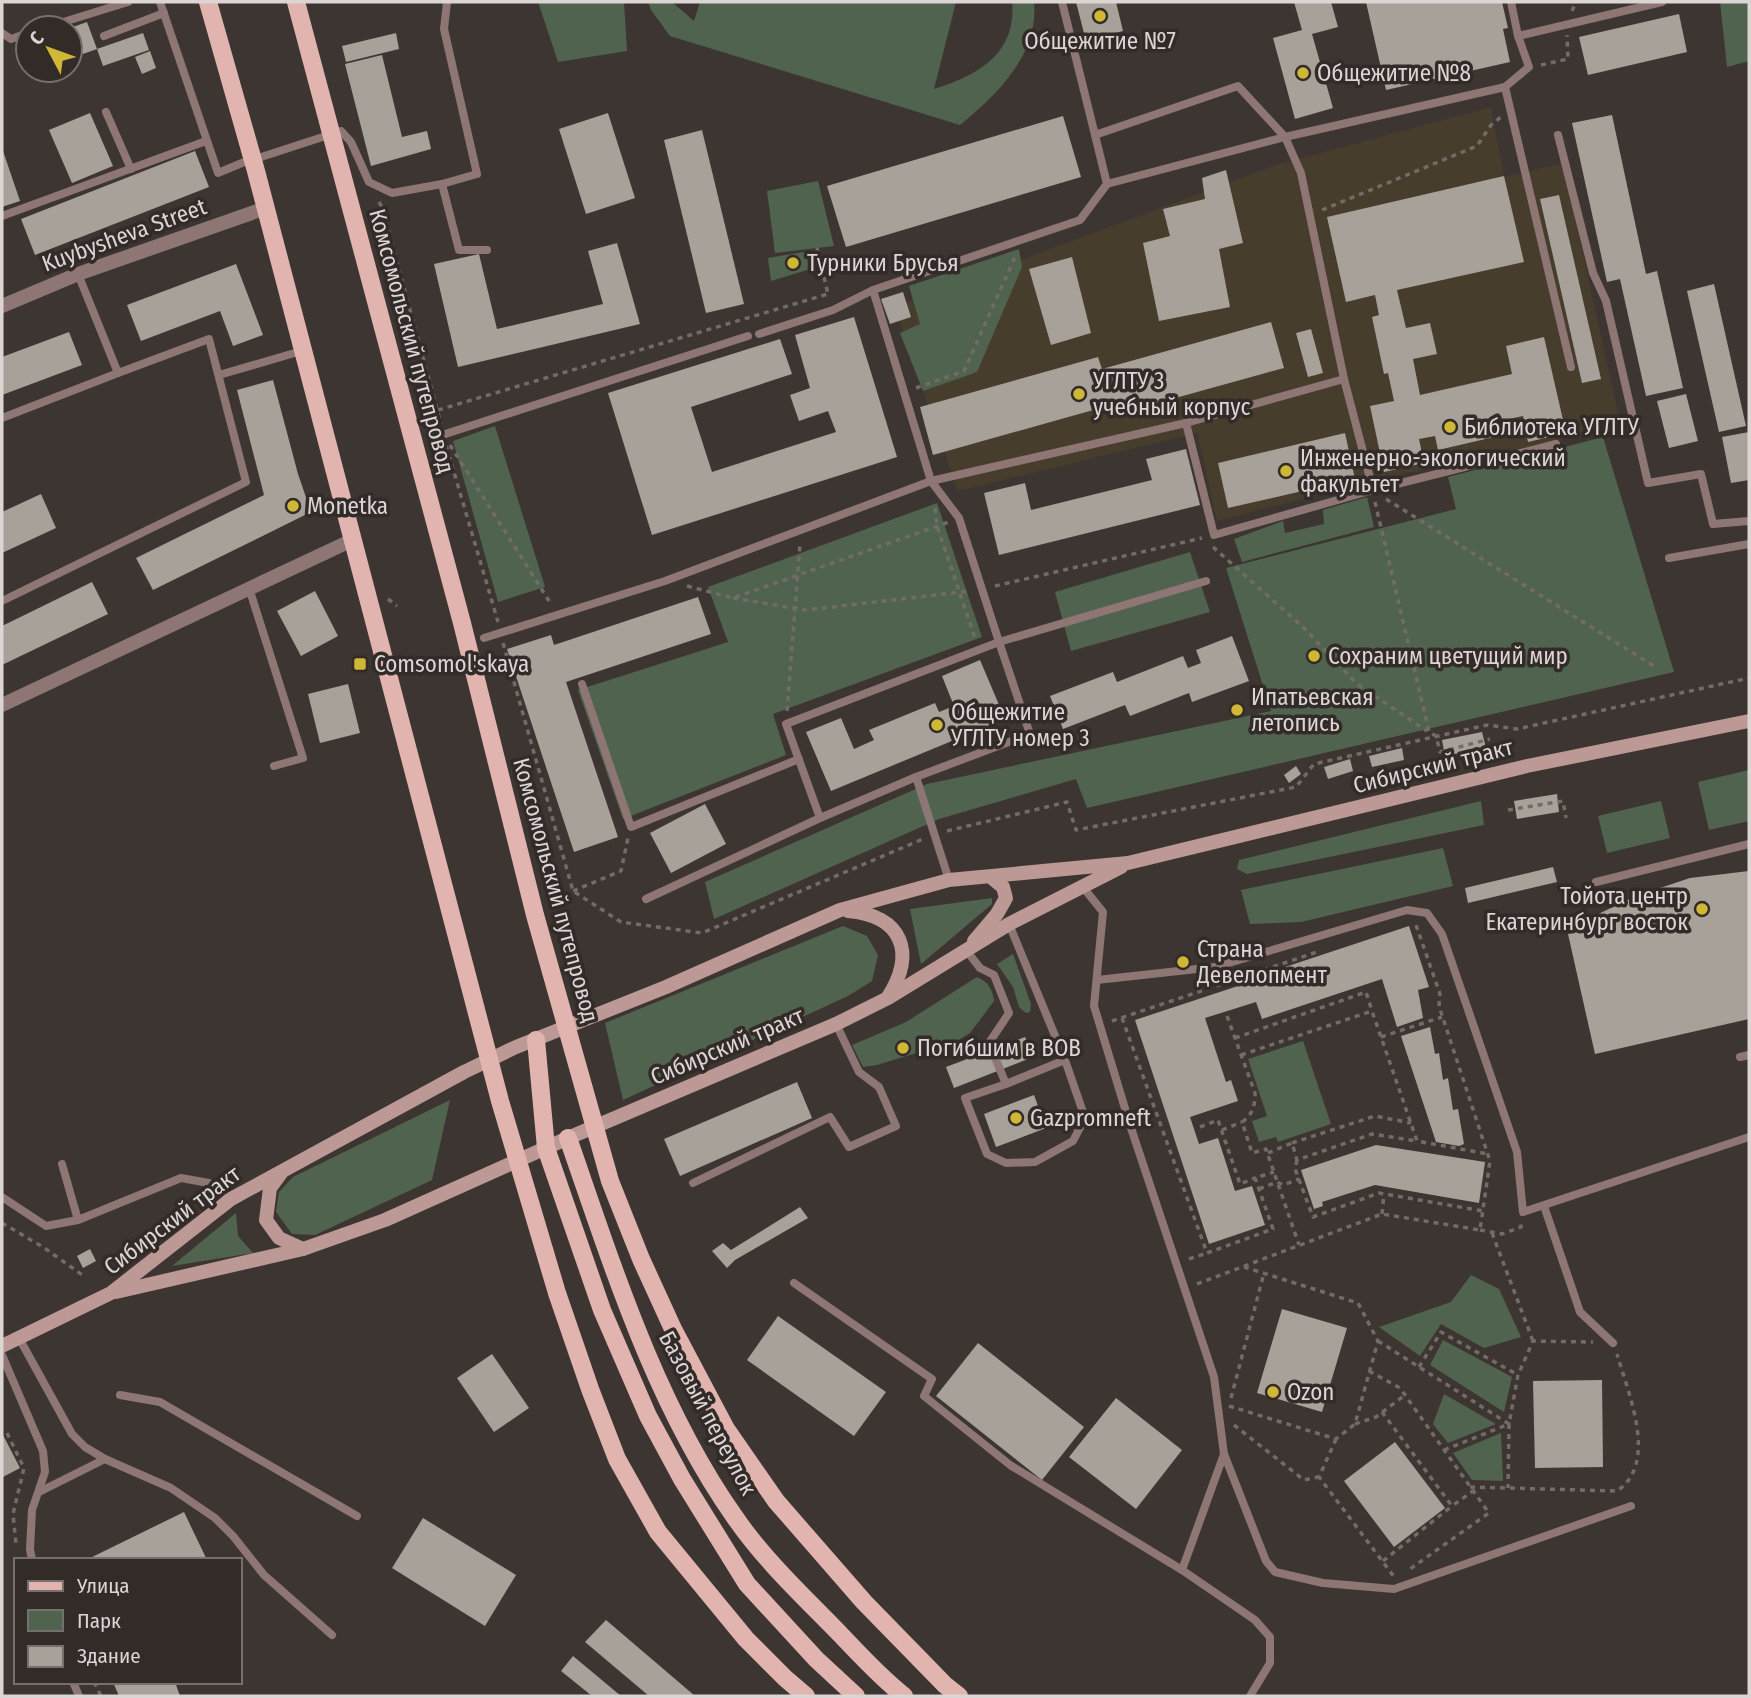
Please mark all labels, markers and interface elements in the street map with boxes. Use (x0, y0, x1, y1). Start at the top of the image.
marker: Общежитие №7 (1092, 8, 1108, 24)
north arrow (14, 14, 84, 84)
text: С (25, 27, 49, 49)
place label: Общежитие №7 (1024, 27, 1176, 55)
place label: Общежитие №8 (1317, 59, 1471, 87)
marker: Общежитие №8 (1295, 65, 1311, 81)
street label: Kuybysheva Street (38, 192, 210, 278)
street label: Комсомольский путепровод (363, 206, 461, 476)
place label: Турники Брусья (807, 249, 959, 277)
marker: Турники Брусья (785, 255, 801, 271)
place label: УГЛТУ 3 учебный корпус (1092, 367, 1250, 421)
marker: УГЛТУ 3 учебный корпус (1071, 386, 1087, 402)
place label: Библиотека УГЛТУ (1464, 413, 1639, 441)
marker: Библиотека УГЛТУ (1442, 419, 1458, 435)
place label: Инженерно-экологический факультет (1300, 444, 1566, 498)
marker: Инженерно-экологический факультет (1278, 463, 1294, 479)
place label: Monetka (307, 492, 388, 520)
marker: Monetka (285, 498, 301, 514)
place label: Сохраним цветущий мир (1328, 642, 1568, 670)
marker: Сохраним цветущий мир (1306, 648, 1322, 664)
place label: Comsomol'skaya (374, 650, 529, 678)
marker: Comsomol'skaya (352, 656, 368, 672)
place label: Ипатьевская летопись (1251, 683, 1374, 737)
place label: Общежитие УГЛТУ номер 3 (950, 698, 1090, 752)
marker: Ипатьевская летопись (1229, 702, 1245, 718)
marker: Общежитие УГЛТУ номер 3 (929, 717, 945, 733)
street label: Сибирский тракт (1350, 732, 1516, 799)
street label: Комсомольский путепровод (507, 755, 605, 1025)
place label: Тойота центр Екатеринбург восток (1486, 882, 1688, 936)
marker: Тойота центр Екатеринбург восток (1694, 901, 1710, 917)
place label: Страна Девелопмент (1196, 935, 1327, 989)
marker: Страна Девелопмент (1175, 954, 1191, 970)
street label: Сибирский тракт (646, 1001, 808, 1091)
place label: Погибшим в ВОВ (917, 1034, 1081, 1062)
marker: Погибшим в ВОВ (895, 1040, 911, 1056)
place label: Gazpromneft (1030, 1104, 1151, 1132)
marker: Gazpromneft (1008, 1110, 1024, 1126)
street label: Сибирский тракт (98, 1159, 246, 1280)
street label: Базовый переулок (653, 1326, 763, 1500)
place label: Ozon (1287, 1378, 1334, 1406)
marker: Ozon (1265, 1384, 1281, 1400)
legend (14, 1558, 242, 1684)
text: Улица (76, 1573, 130, 1599)
text: Парк (77, 1608, 121, 1634)
text: Здание (77, 1643, 141, 1669)

